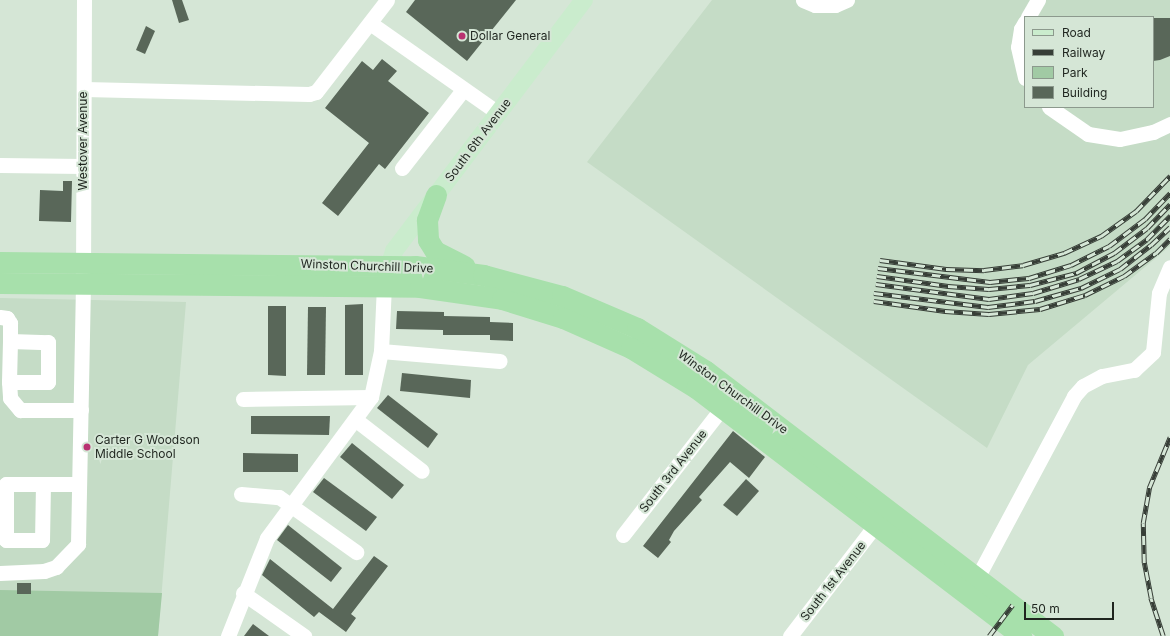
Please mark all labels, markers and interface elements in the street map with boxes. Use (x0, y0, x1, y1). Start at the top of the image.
legend (1024, 16, 1154, 108)
text: Road (1062, 25, 1091, 40)
place label: Dollar General (470, 29, 550, 43)
marker: Dollar General (457, 31, 467, 41)
text: Railway (1062, 45, 1105, 60)
text: Park (1062, 65, 1088, 80)
text: Building (1062, 85, 1107, 100)
street label: Westover Avenue (76, 92, 90, 190)
street label: South 6th Avenue (442, 96, 514, 184)
street label: Winston Churchill Drive (300, 256, 434, 276)
street label: Winston Churchill Drive (675, 347, 791, 437)
street label: South 3rd Avenue (636, 427, 710, 515)
place label: Carter G Woodson Middle School (95, 433, 200, 461)
marker: Carter G Woodson Middle School (82, 442, 92, 452)
street label: South 1st Avenue (797, 538, 869, 624)
scale bar (1026, 594, 1116, 620)
text: 50 m (1031, 601, 1060, 616)

